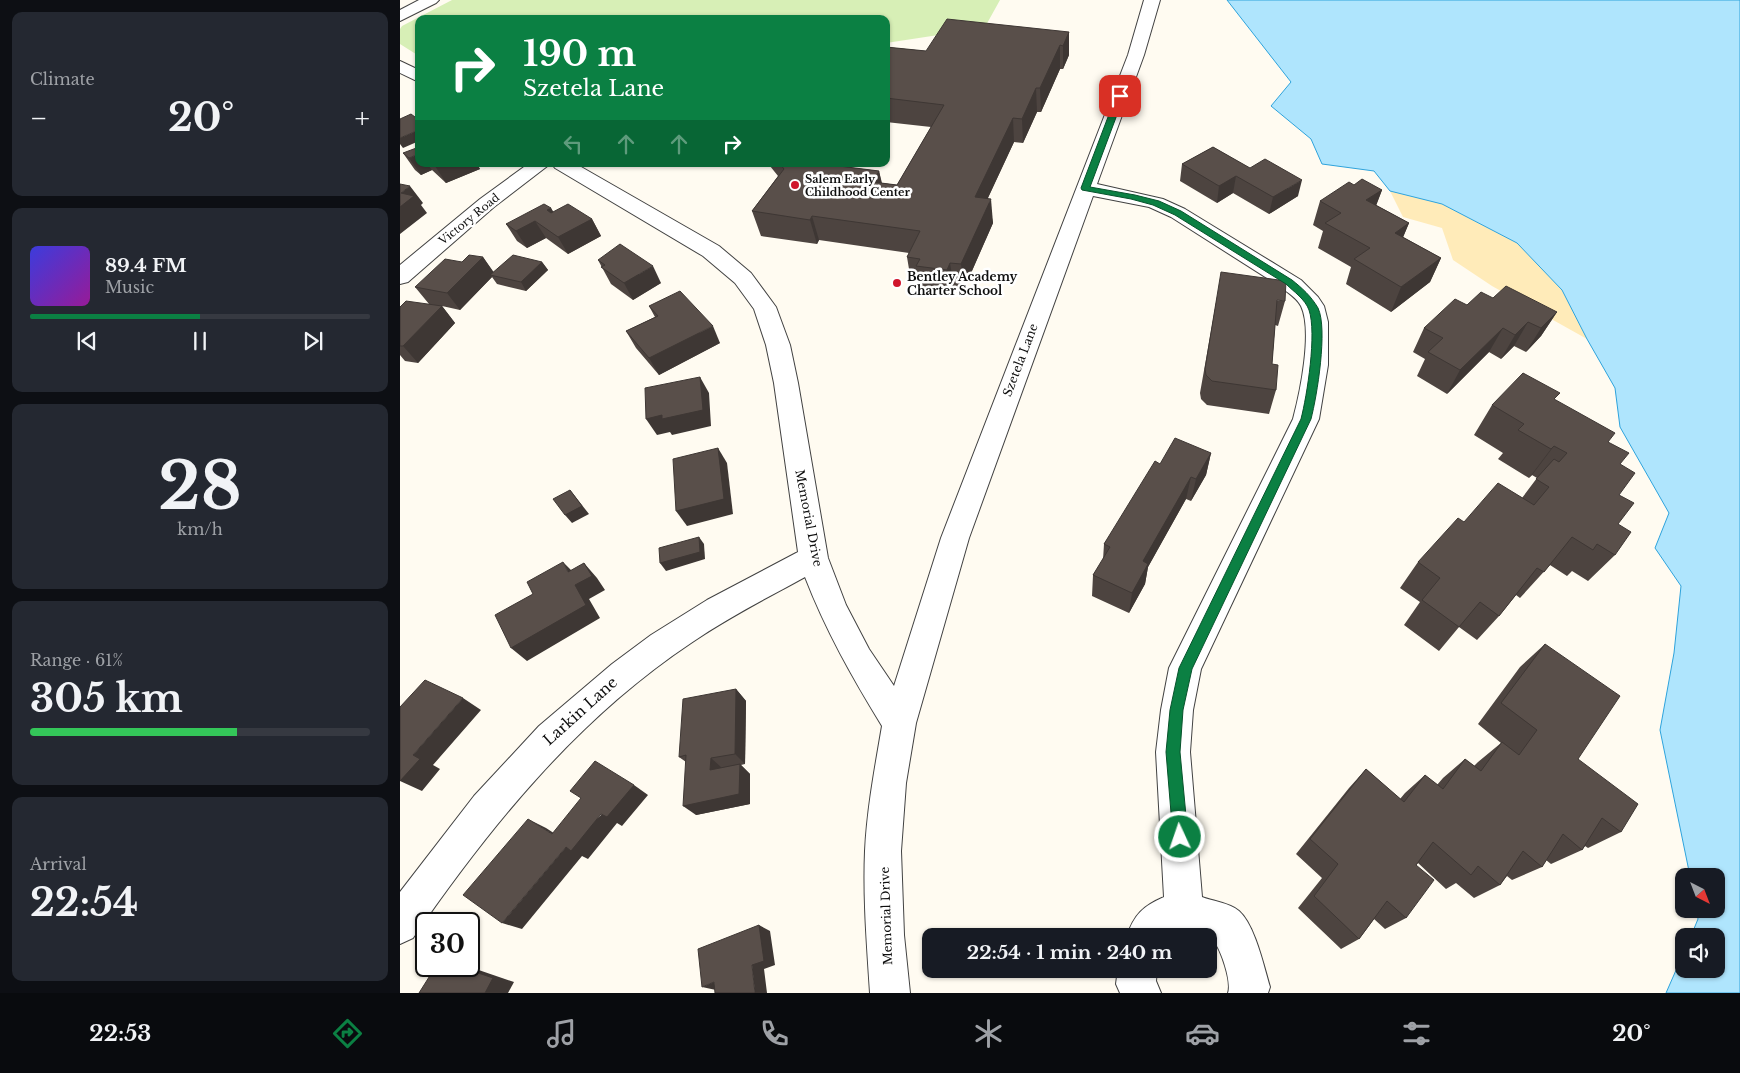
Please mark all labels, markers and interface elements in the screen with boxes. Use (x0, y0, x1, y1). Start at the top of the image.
text: 190 m (523, 32, 636, 75)
icon: right (440, 35, 505, 100)
text: Climate (30, 69, 95, 89)
text: Szetela Lane (523, 75, 664, 102)
pin (1099, 75, 1141, 117)
icon: arrive (1106, 82, 1134, 110)
text: 20° (168, 94, 234, 141)
text: − (30, 101, 48, 136)
text: + (355, 101, 370, 136)
icon: left (559, 130, 587, 158)
icon: ahead (612, 130, 640, 158)
icon: ahead (665, 130, 693, 158)
icon: right (718, 130, 746, 158)
place label: Salem Early Childhood Center (805, 172, 910, 199)
marker: Salem Early Childhood Center (789, 179, 801, 191)
street label: Victory Road (435, 190, 503, 248)
text: 89.4 FM (105, 254, 187, 277)
place label: Bentley Academy Charter School (907, 269, 1018, 298)
text: Music (105, 277, 154, 297)
marker: Bentley Academy Charter School (891, 277, 903, 289)
street label: Szetela Lane (999, 321, 1041, 399)
icon: previous (73, 327, 101, 355)
icon: pause (186, 327, 214, 355)
icon: next (299, 327, 327, 355)
text: 28 (158, 446, 242, 527)
street label: Memorial Drive (792, 468, 826, 568)
text: km/h (177, 519, 223, 539)
text: Range · 61% (30, 650, 123, 670)
street label: Larkin Lane (539, 673, 621, 749)
text: 305 km (30, 675, 183, 722)
position arrow (1153, 810, 1205, 862)
text: Arrival (30, 854, 87, 874)
street label: Memorial Drive (877, 866, 895, 965)
north arrow (1675, 868, 1725, 918)
map controls (1675, 868, 1725, 978)
text: 22:54 (30, 879, 138, 926)
speed limit sign: 30 (415, 912, 480, 977)
button: sound (1675, 928, 1725, 978)
text: 22:54 · 1 min · 240 m (967, 941, 1172, 964)
icon: directions (330, 1016, 365, 1051)
icon: music (544, 1016, 579, 1051)
icon: phone (757, 1016, 792, 1051)
icon: climate (971, 1016, 1006, 1051)
icon: car (1185, 1016, 1220, 1051)
icon: filters (1399, 1016, 1434, 1051)
text: 22:53 (89, 1020, 151, 1047)
text: 20° (1612, 1020, 1651, 1047)

